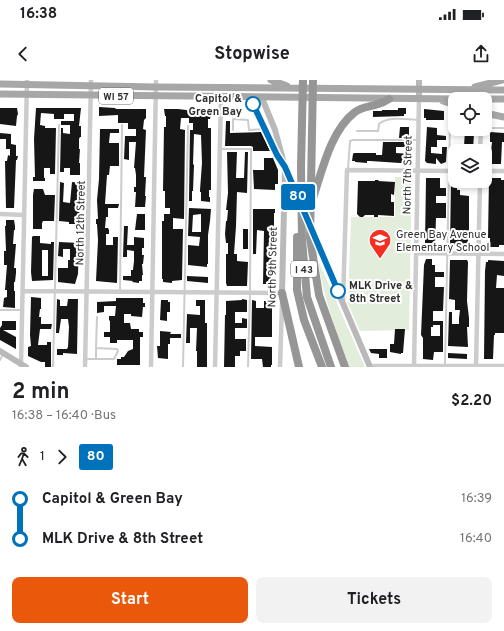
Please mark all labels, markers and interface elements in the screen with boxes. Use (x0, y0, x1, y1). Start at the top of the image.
text: 16:38 (20, 5, 57, 24)
icon: back (12, 43, 34, 65)
text: Stopwise (214, 43, 290, 66)
icon: share (470, 43, 492, 65)
road number: WI 57 (99, 88, 133, 104)
place label: Capitol & Green Bay (188, 92, 242, 119)
map controls (448, 92, 492, 188)
button: locate (448, 92, 492, 136)
marker: Capitol & Green Bay (245, 96, 261, 112)
street label: North 7th Street (400, 135, 416, 215)
button: layers (448, 144, 492, 188)
street label: North 12th Street (73, 180, 89, 266)
line badge: 80 (280, 184, 316, 210)
text: 80 (289, 188, 307, 205)
street label: North 9th Street (265, 227, 281, 307)
school or university icon: Green Bay Avenue Elementary School (367, 227, 393, 260)
place label: Green Bay Avenue Elementary School (396, 228, 489, 255)
road number: I 43 (291, 261, 317, 277)
place label: MLK Drive & 8th Street (349, 279, 413, 306)
marker: MLK Drive & 8th Street (330, 283, 346, 299)
text: 2 min (12, 379, 69, 406)
text: $2.20 (451, 392, 492, 411)
text: 16:38 – 16:40 · Bus (12, 408, 116, 424)
icon: walk (12, 446, 34, 468)
icon: forward (51, 446, 73, 468)
text: 80 (87, 448, 105, 465)
text: 1 (40, 449, 45, 465)
text: Capitol & Green Bay (42, 490, 183, 509)
text: 16:39 (461, 491, 492, 507)
text: MLK Drive & 8th Street (42, 530, 203, 549)
text: 16:40 (460, 531, 492, 547)
button: Start (12, 577, 248, 623)
button: Tickets (256, 577, 492, 623)

